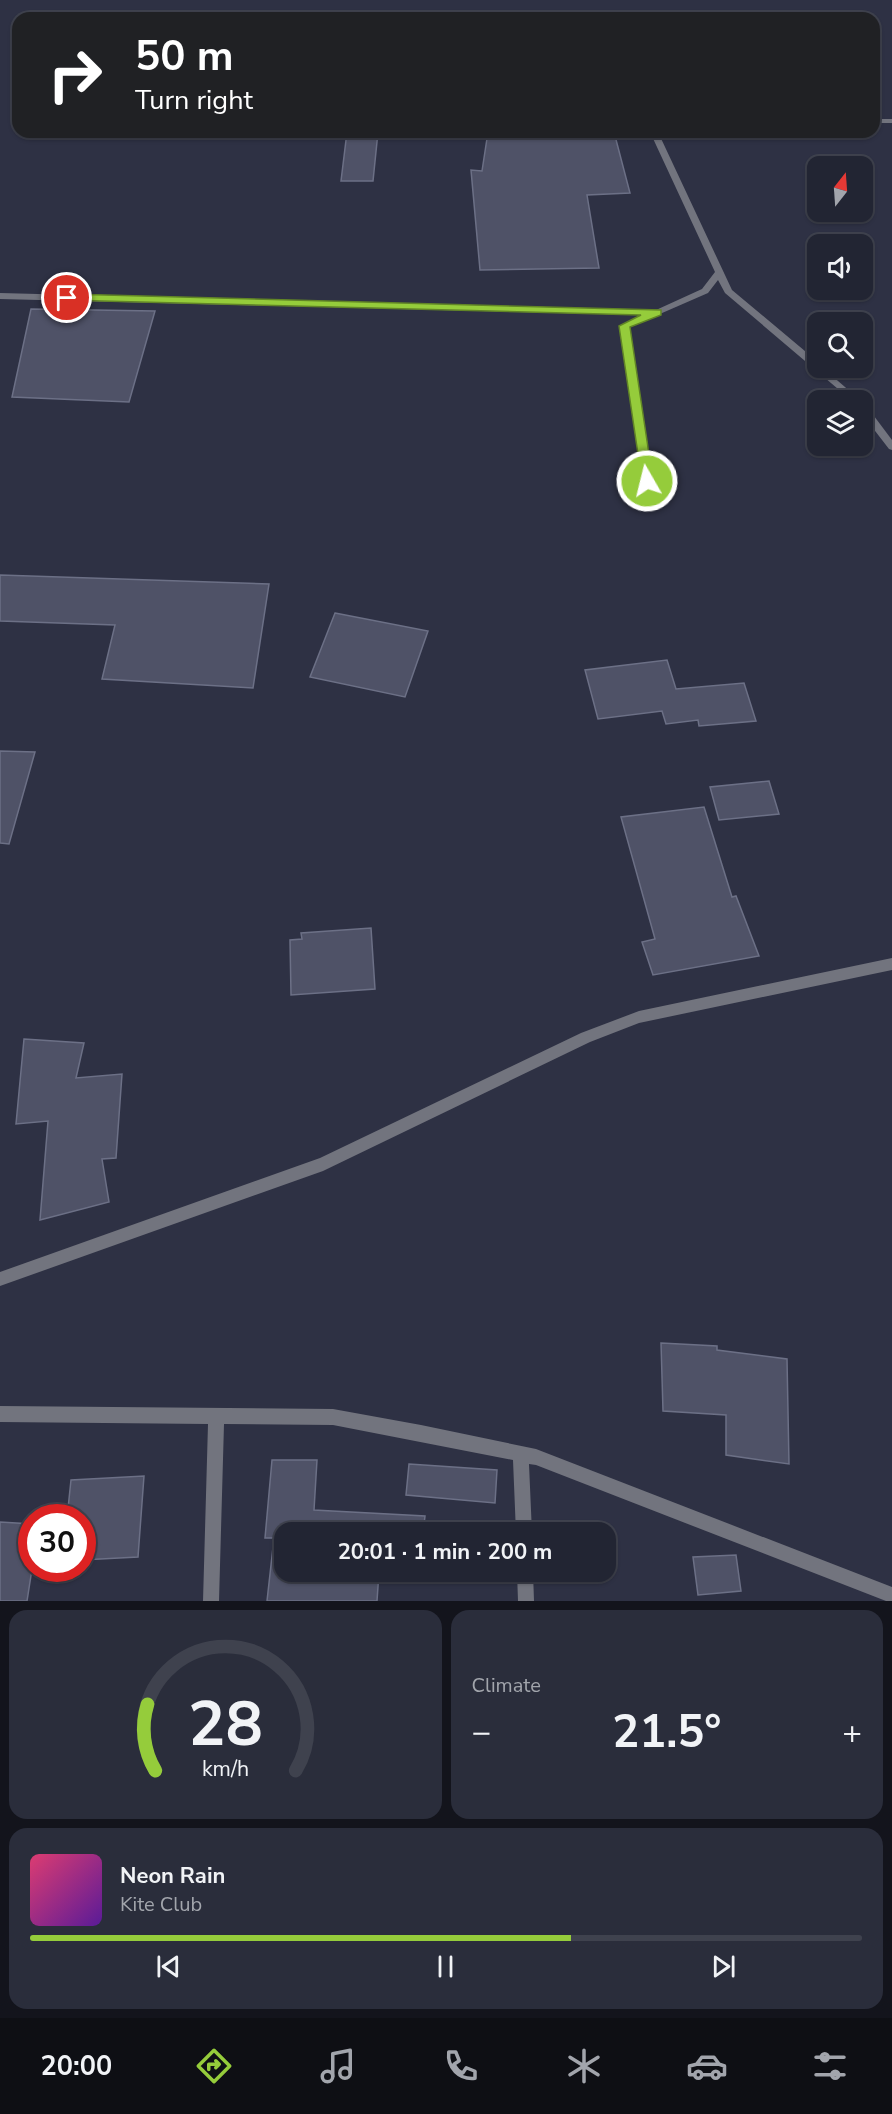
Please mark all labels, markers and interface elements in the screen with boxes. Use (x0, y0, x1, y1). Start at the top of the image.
text: 50 m (135, 28, 234, 85)
icon: right (36, 36, 114, 114)
text: Turn right (135, 82, 253, 119)
north arrow (807, 156, 873, 222)
map controls (807, 156, 873, 456)
button: sound (807, 234, 873, 300)
pin (41, 272, 92, 323)
icon: arrive (50, 281, 83, 314)
button: search (807, 312, 873, 378)
button: layers (807, 390, 873, 456)
position arrow (615, 449, 679, 513)
speed limit sign: 30 (18, 1504, 96, 1582)
text: 20:01 · 1 min · 200 m (338, 1537, 552, 1567)
text: Climate (472, 1672, 541, 1699)
text: 28 (188, 1682, 263, 1767)
text: 21.5° (612, 1702, 721, 1763)
text: − (472, 1710, 491, 1755)
text: + (842, 1710, 862, 1755)
text: km/h (202, 1755, 249, 1785)
text: Neon Rain (120, 1861, 225, 1891)
text: Kite Club (120, 1891, 202, 1918)
icon: previous (152, 1950, 185, 1983)
icon: pause (429, 1950, 462, 1983)
icon: next (707, 1950, 740, 1983)
icon: directions (193, 2045, 235, 2087)
icon: music (317, 2045, 359, 2087)
icon: phone (440, 2045, 482, 2087)
icon: climate (563, 2045, 605, 2087)
icon: car (686, 2045, 728, 2087)
icon: filters (809, 2045, 851, 2087)
text: 20:00 (41, 2048, 112, 2085)

